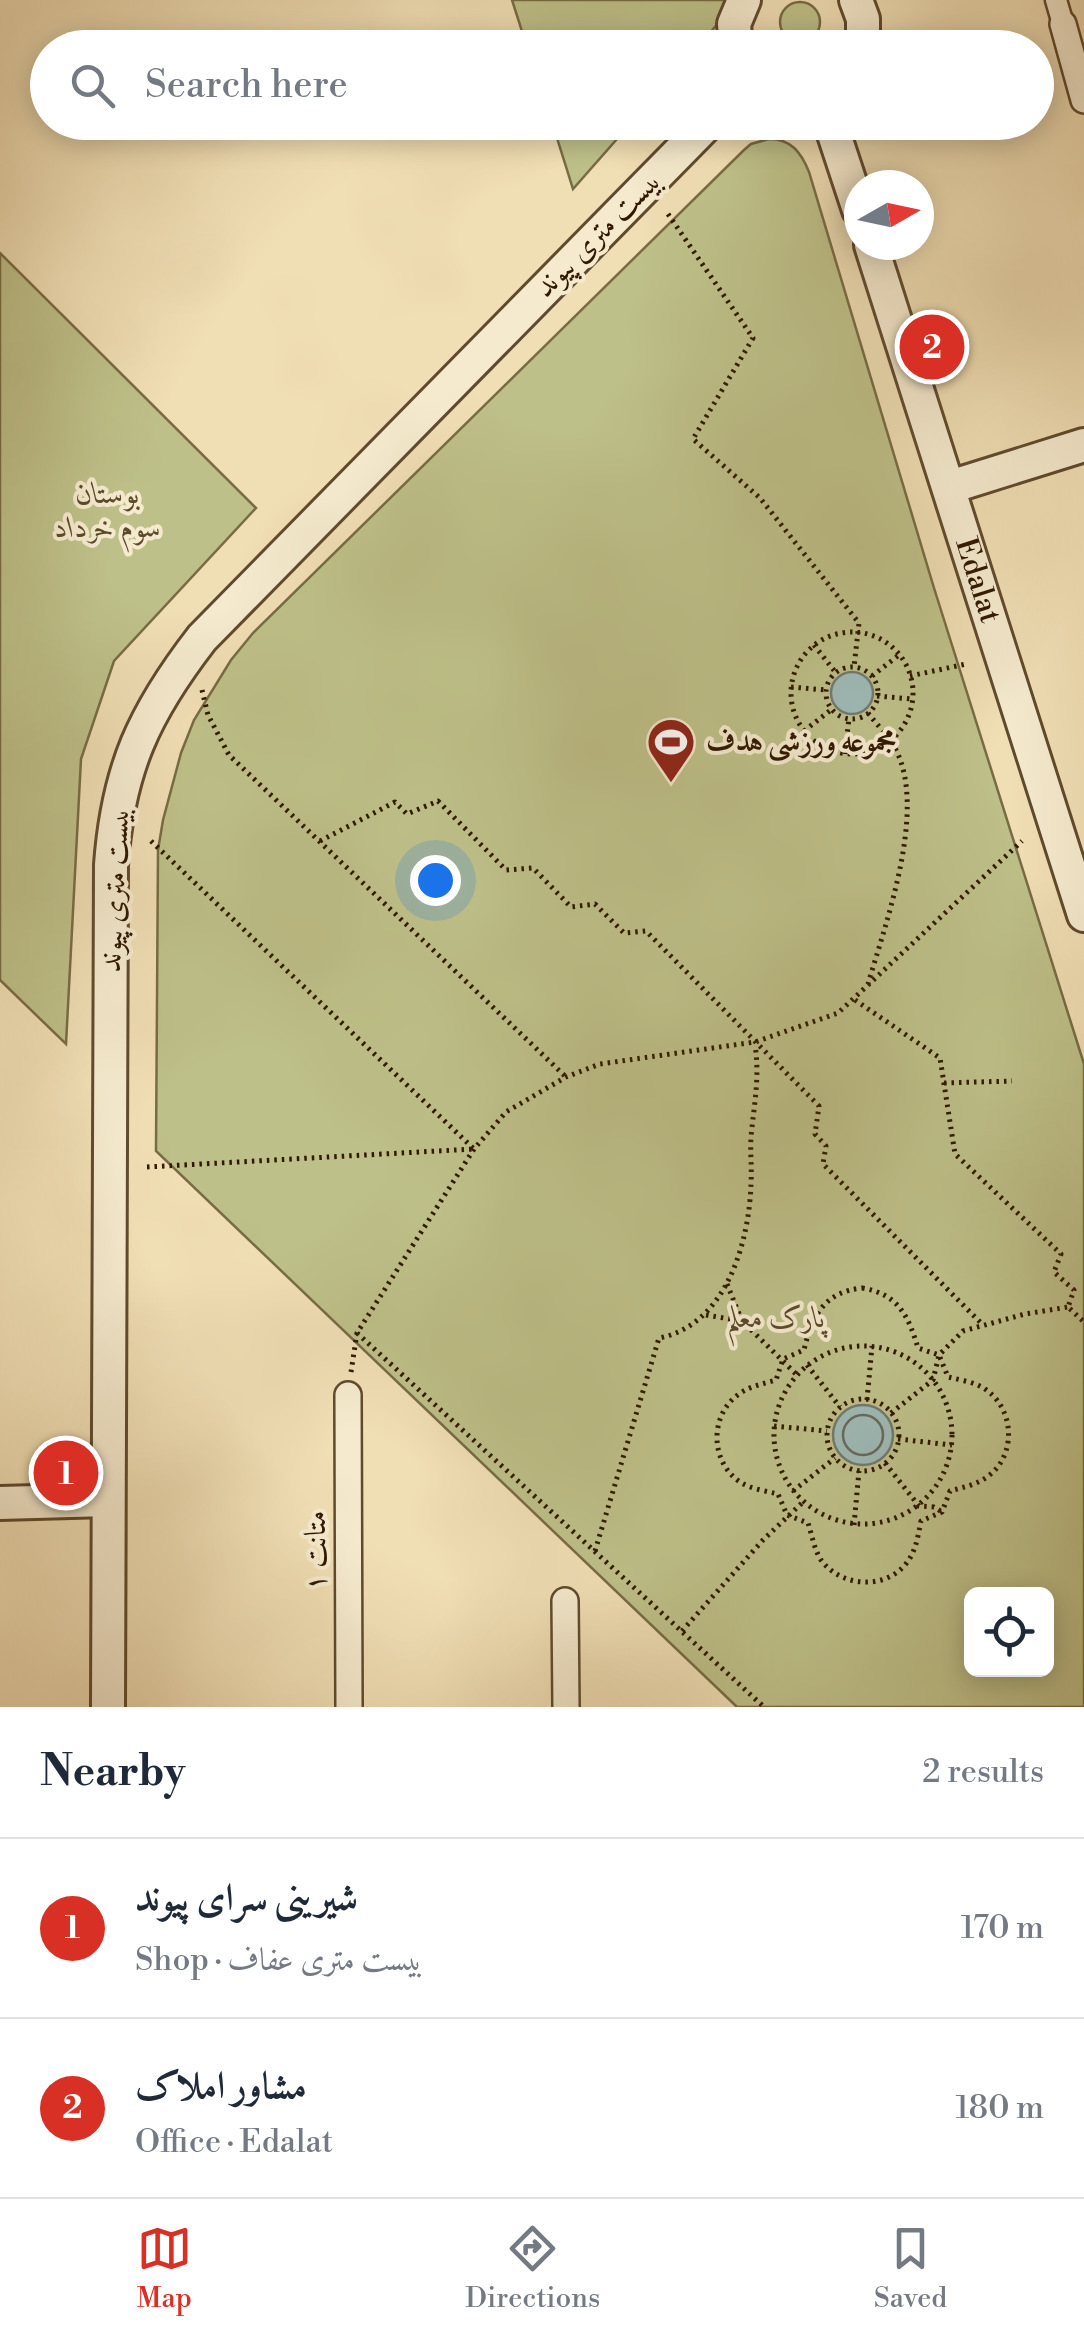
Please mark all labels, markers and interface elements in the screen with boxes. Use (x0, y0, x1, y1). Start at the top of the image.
search box (30, 30, 1054, 140)
icon: search (65, 58, 120, 113)
text: Search here (145, 62, 348, 109)
street label: بیست متری پیوند (526, 162, 671, 307)
north arrow (844, 170, 934, 260)
pin: 2 (900, 310, 964, 384)
park label: بوستان سوم خرداد (55, 475, 161, 553)
street label: Edalat (946, 533, 1009, 628)
sports icon: مجموعه ورزشی هدف (645, 716, 697, 784)
place label: مجموعه ورزشی هدف (706, 723, 896, 762)
street label: بیست متری پیوند (92, 807, 140, 973)
your location (410, 855, 461, 906)
park label: پارک معلم (726, 1299, 828, 1347)
pin: 1 (34, 1436, 98, 1510)
street label: متانت ۱ (297, 1511, 335, 1591)
map controls (964, 1587, 1054, 1677)
button: locate (964, 1587, 1054, 1677)
text: Nearby (40, 1746, 185, 1799)
text: 2 results (922, 1752, 1044, 1792)
text: شیرینی سرای پیوند (135, 1875, 358, 1922)
text: 1 (65, 1908, 80, 1948)
text: 170 m (961, 1908, 1044, 1948)
text: Shop · بیست متری عفاف (135, 1940, 423, 1980)
text: مشاور املاک (135, 2063, 307, 2110)
text: 2 (62, 2088, 83, 2128)
text: 180 m (955, 2088, 1044, 2128)
text: Office · Edalat (135, 2122, 333, 2162)
tab: Map (137, 2221, 192, 2316)
tab: Directions (465, 2221, 600, 2316)
tab: Saved (874, 2221, 947, 2316)

